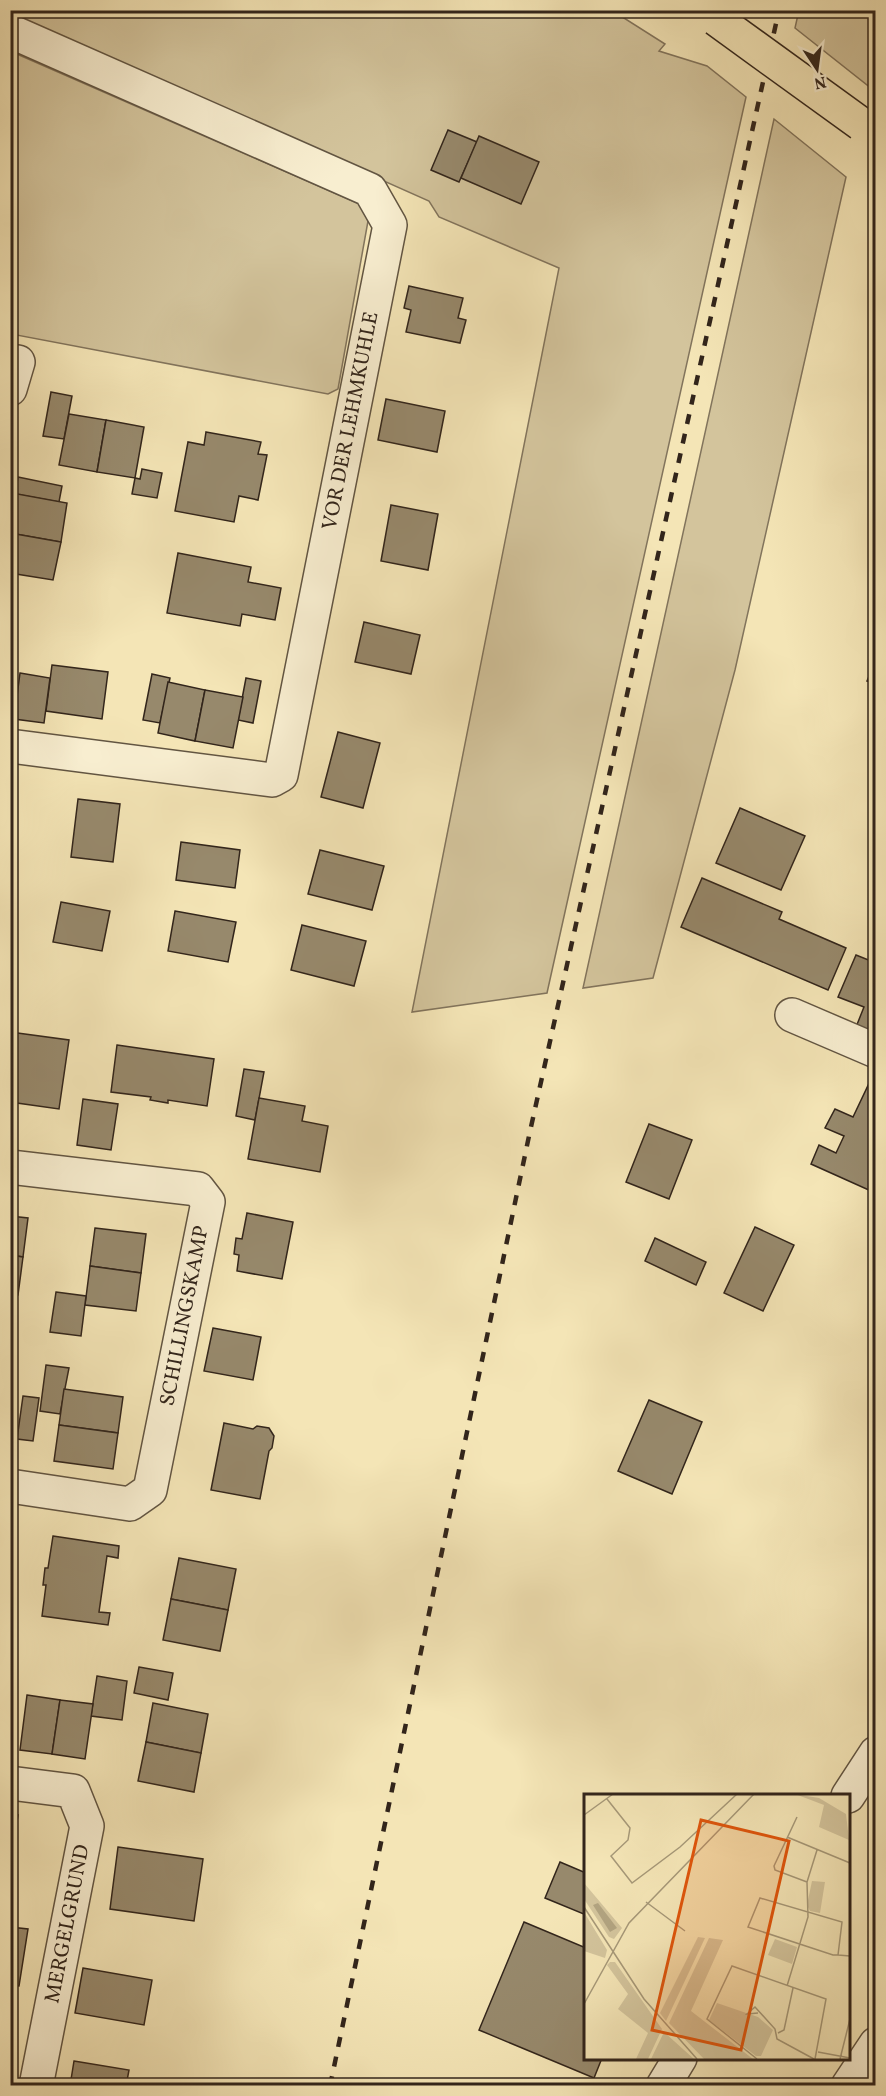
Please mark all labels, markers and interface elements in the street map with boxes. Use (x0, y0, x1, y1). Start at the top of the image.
north arrow (787, 39, 847, 99)
text: N (811, 70, 828, 94)
street label: VOR DER LEHMKUHLE (316, 309, 386, 533)
street label: SCHILLINGSKAMP (153, 1224, 217, 1408)
inset map (584, 1794, 850, 2060)
street label: MERGELGRUND (38, 1842, 98, 2006)

